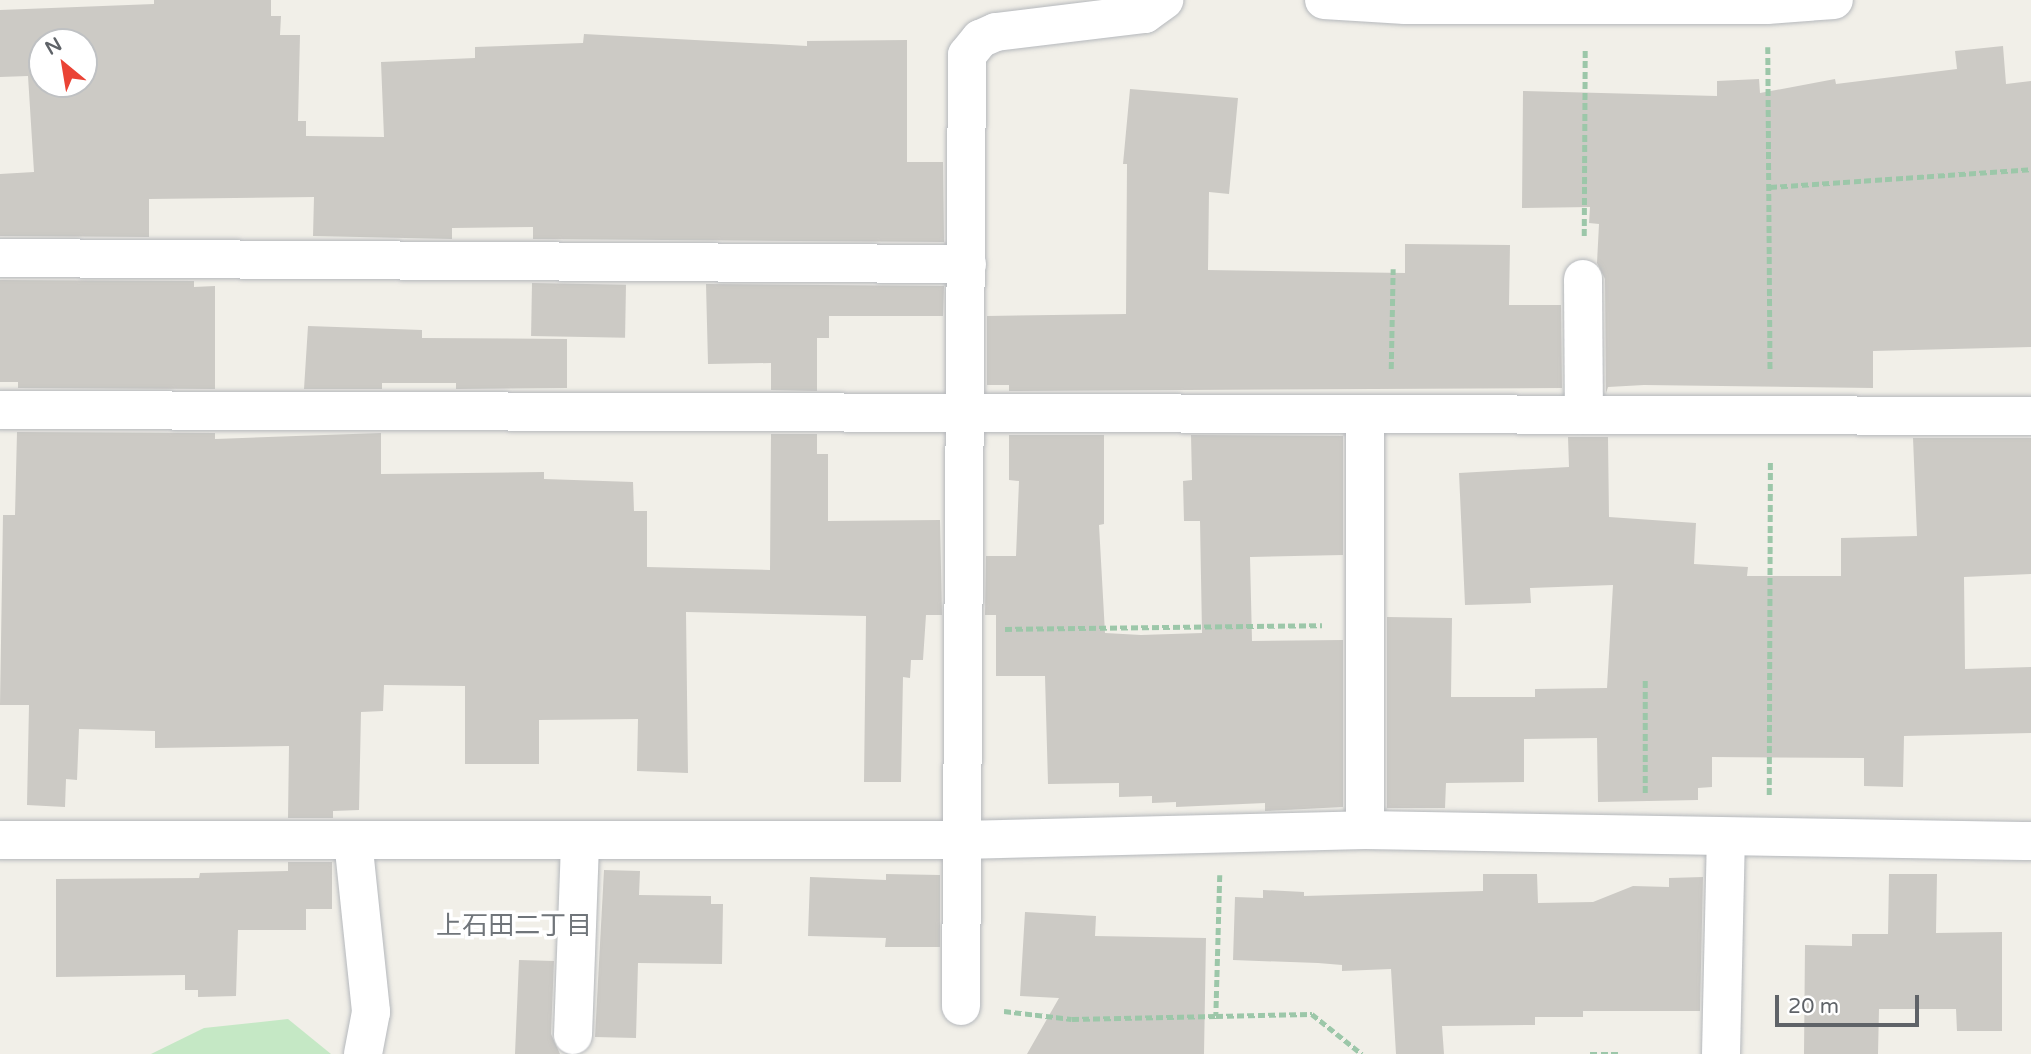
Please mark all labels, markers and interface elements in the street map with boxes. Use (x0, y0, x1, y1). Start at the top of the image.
north arrow (28, 28, 98, 98)
text: N (41, 33, 66, 60)
district label: 上石田二丁目 (436, 910, 592, 942)
scale bar (1779, 981, 1923, 1025)
text: 20 m (1788, 994, 1839, 1019)

